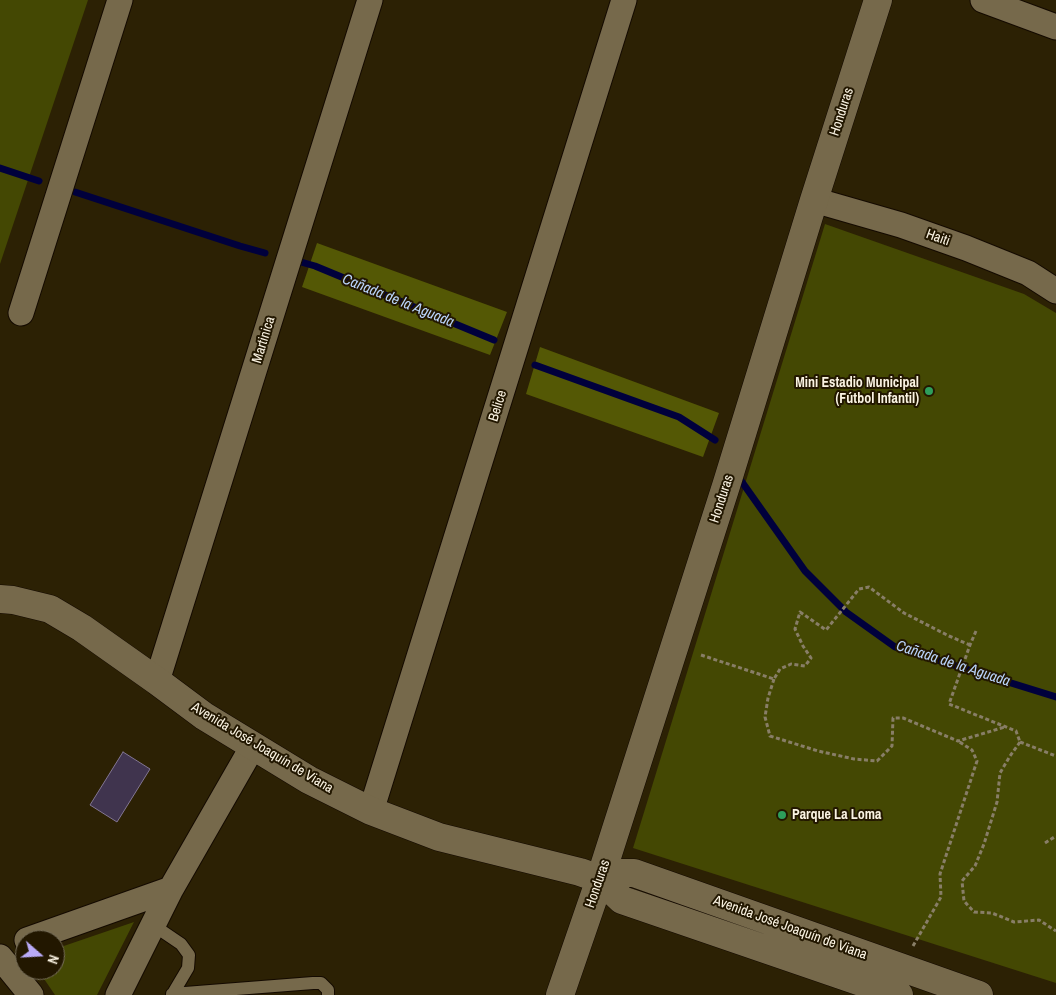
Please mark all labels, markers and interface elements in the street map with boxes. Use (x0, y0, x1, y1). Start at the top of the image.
street label: Honduras (826, 86, 858, 138)
street label: Haiti (924, 226, 952, 250)
water label: Cañada de la Aguada (339, 270, 457, 332)
street label: Martinica (249, 315, 279, 365)
place label: Mini Estadio Municipal (Fútbol Infantil) (795, 375, 919, 408)
marker: Mini Estadio Municipal (Fútbol Infantil) (923, 385, 935, 397)
street label: Belice (485, 388, 511, 424)
street label: Honduras (706, 473, 738, 525)
water label: Cañada de la Aguada (894, 637, 1012, 691)
street label: Avenida José Joaquín de Viana (188, 699, 336, 797)
place label: Parque La Loma (792, 807, 881, 823)
marker: Parque La Loma (776, 809, 788, 821)
street label: Honduras (582, 858, 614, 910)
street label: Avenida José Joaquín de Viana (711, 892, 869, 964)
north arrow (15, 930, 65, 980)
text: N (43, 953, 63, 966)

